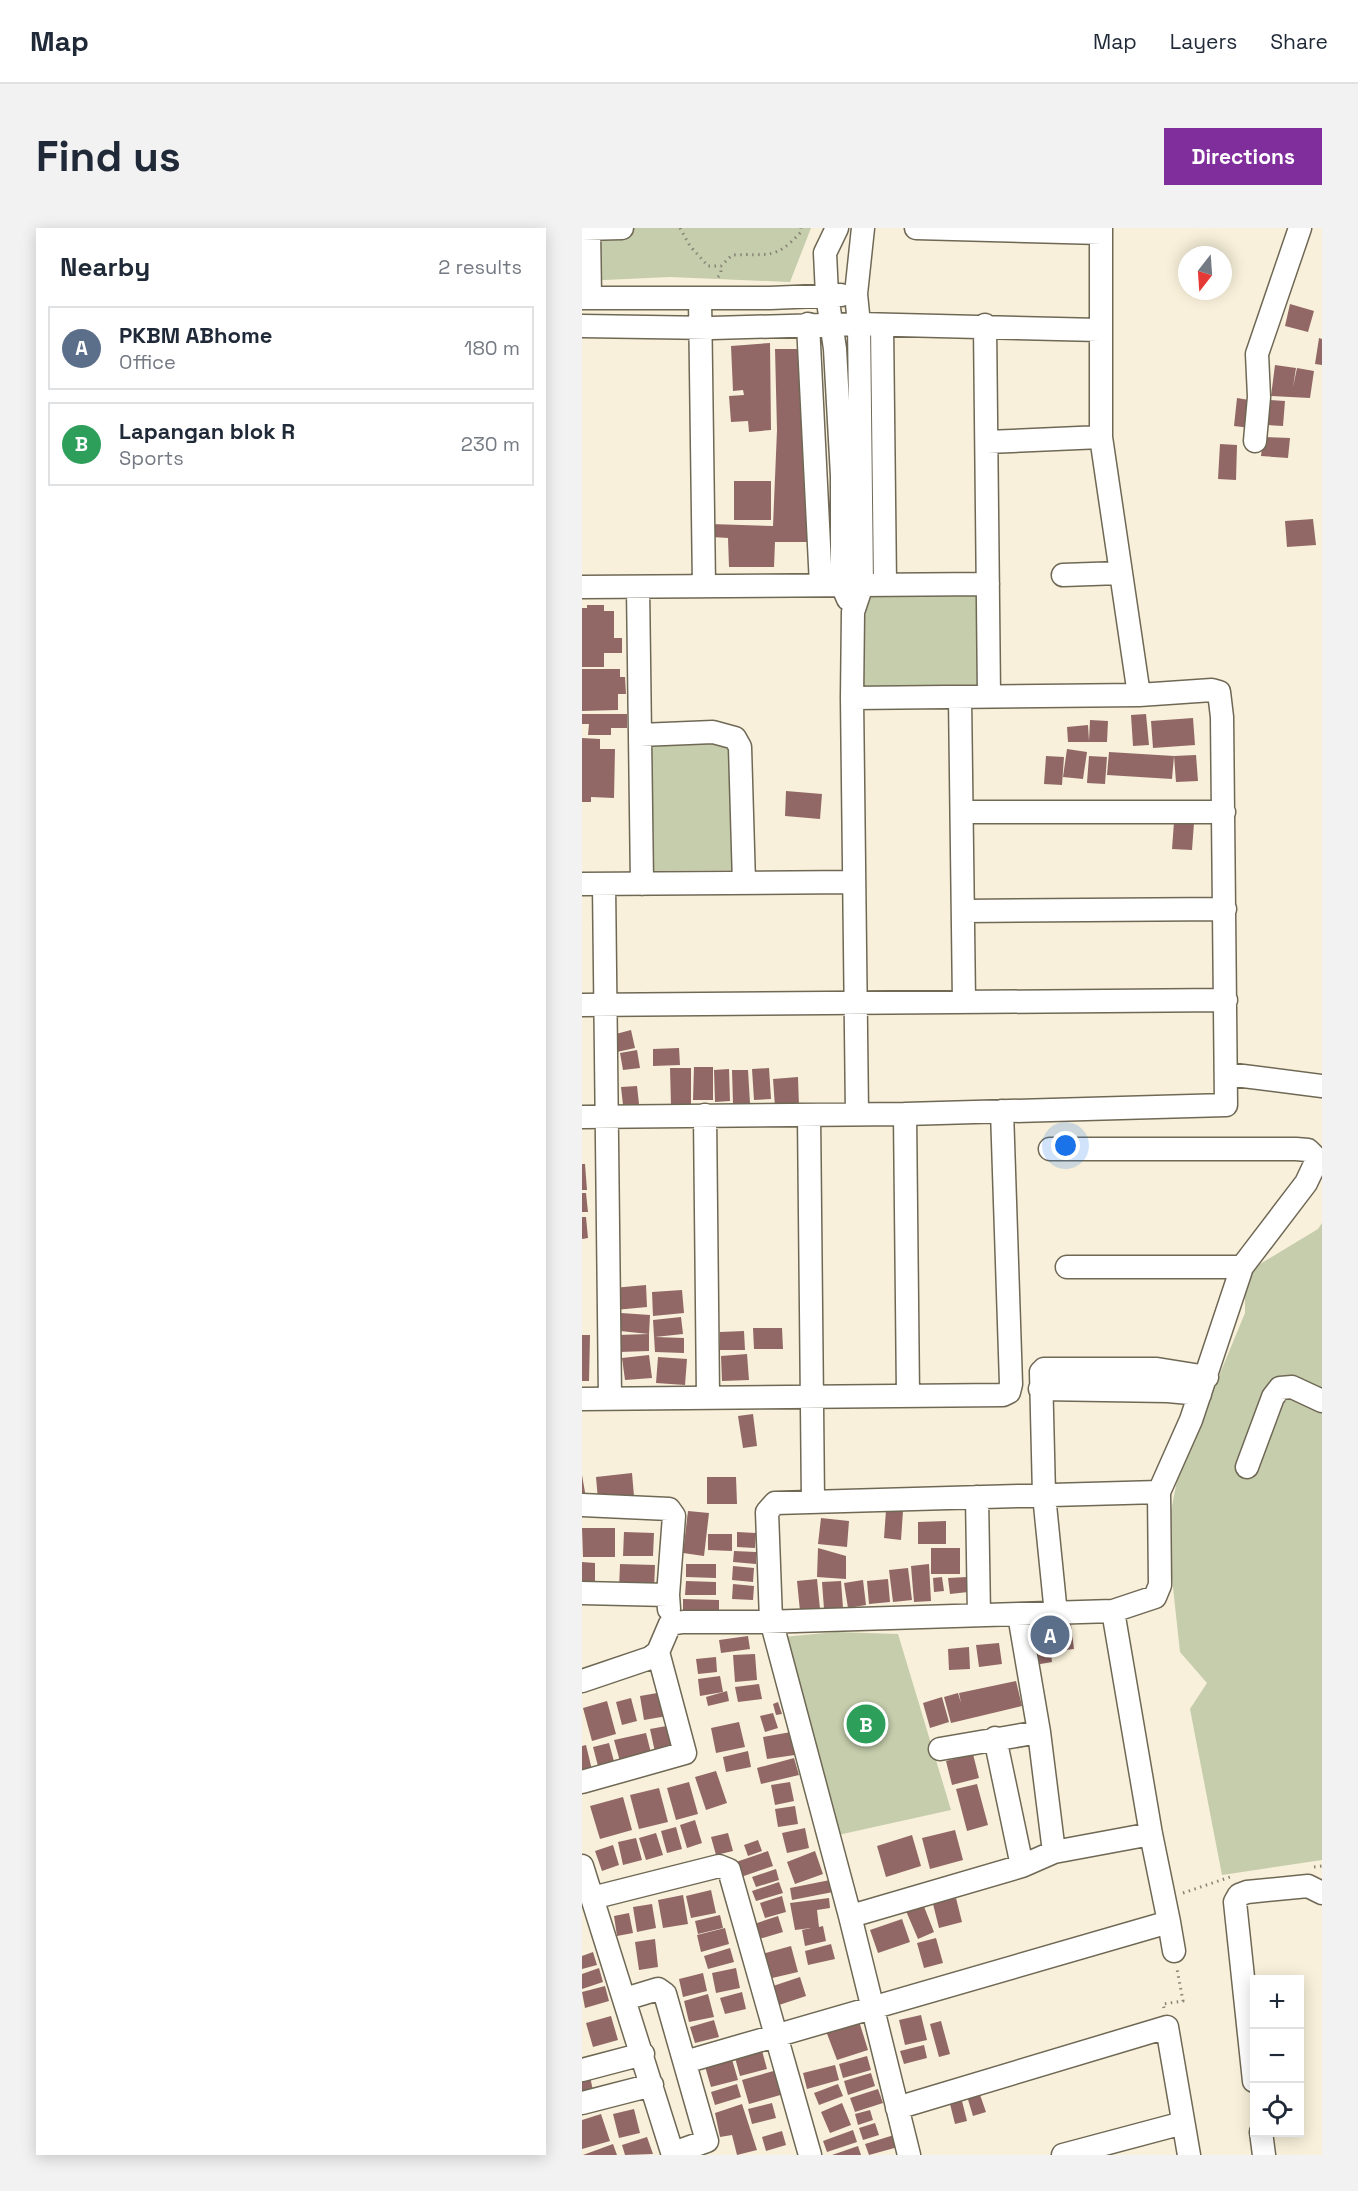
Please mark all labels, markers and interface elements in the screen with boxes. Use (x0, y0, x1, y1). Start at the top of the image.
text: Map (30, 23, 89, 59)
text: Map (1093, 28, 1137, 55)
text: Layers (1170, 28, 1237, 55)
text: Share (1270, 28, 1328, 55)
button: Directions (1164, 128, 1322, 185)
text: Find us (36, 130, 181, 183)
north arrow (1178, 246, 1232, 300)
text: Nearby (60, 250, 150, 284)
text: 2 results (438, 254, 522, 280)
text: PKBM ABhome (119, 321, 272, 349)
text: A (75, 335, 88, 361)
text: 180 m (464, 335, 520, 361)
text: Office (119, 349, 176, 375)
text: Lapangan blok R (119, 417, 295, 445)
text: B (75, 431, 88, 457)
text: 230 m (461, 431, 520, 457)
text: Sports (119, 445, 184, 471)
your location (1051, 1131, 1080, 1160)
pin: A (1030, 1612, 1070, 1658)
pin: B (846, 1702, 886, 1746)
map controls (1250, 1975, 1304, 2137)
button: + (1250, 1975, 1304, 2029)
button: − (1250, 2029, 1304, 2083)
button: locate (1250, 2083, 1304, 2137)

